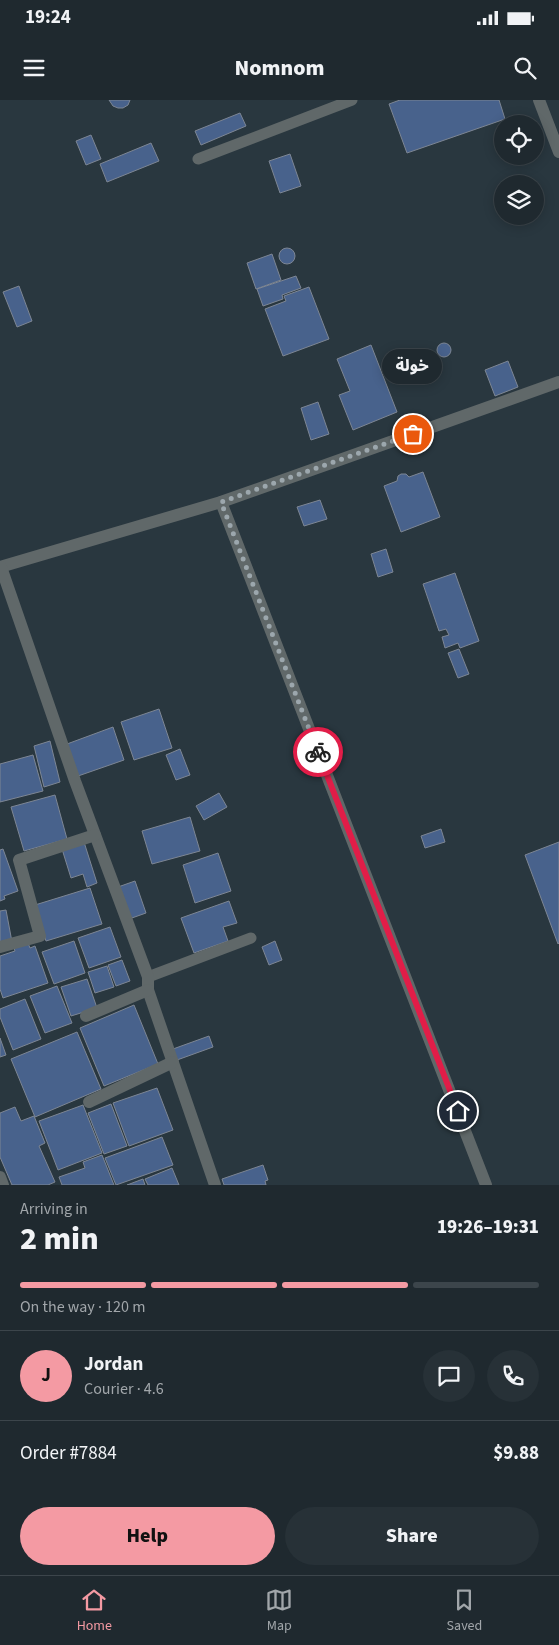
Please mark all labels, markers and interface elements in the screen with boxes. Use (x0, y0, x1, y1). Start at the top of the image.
text: 19:24 (25, 4, 71, 31)
text: Nomnom (235, 52, 324, 84)
icon: menu (20, 54, 48, 82)
icon: search (511, 54, 539, 82)
map controls (494, 115, 544, 225)
button: locate (494, 115, 544, 165)
button: layers (494, 175, 544, 225)
callout: خولة (383, 349, 443, 384)
text: خولة (395, 355, 429, 377)
pin (392, 413, 434, 455)
icon: bag (399, 420, 427, 448)
courier (293, 727, 343, 777)
icon: bike (304, 738, 332, 766)
pin (437, 1090, 479, 1132)
icon: home (444, 1097, 472, 1125)
text: Arriving in (20, 1198, 88, 1220)
text: 19:26–19:31 (437, 1214, 539, 1241)
text: 2 min (20, 1216, 99, 1262)
text: On the way · 120 m (20, 1296, 145, 1318)
button: chat (423, 1350, 475, 1402)
button: phone (487, 1350, 539, 1402)
text: Jordan (84, 1351, 143, 1378)
text: J (41, 1362, 51, 1389)
text: Courier · 4.6 (84, 1378, 164, 1400)
text: Order #7884 (20, 1440, 117, 1467)
text: $9.88 (493, 1440, 539, 1467)
button: Help (20, 1507, 275, 1565)
button: Share (285, 1507, 539, 1565)
tab: Home (77, 1586, 112, 1636)
tab: Map (265, 1586, 293, 1636)
tab: Saved (447, 1586, 482, 1636)

